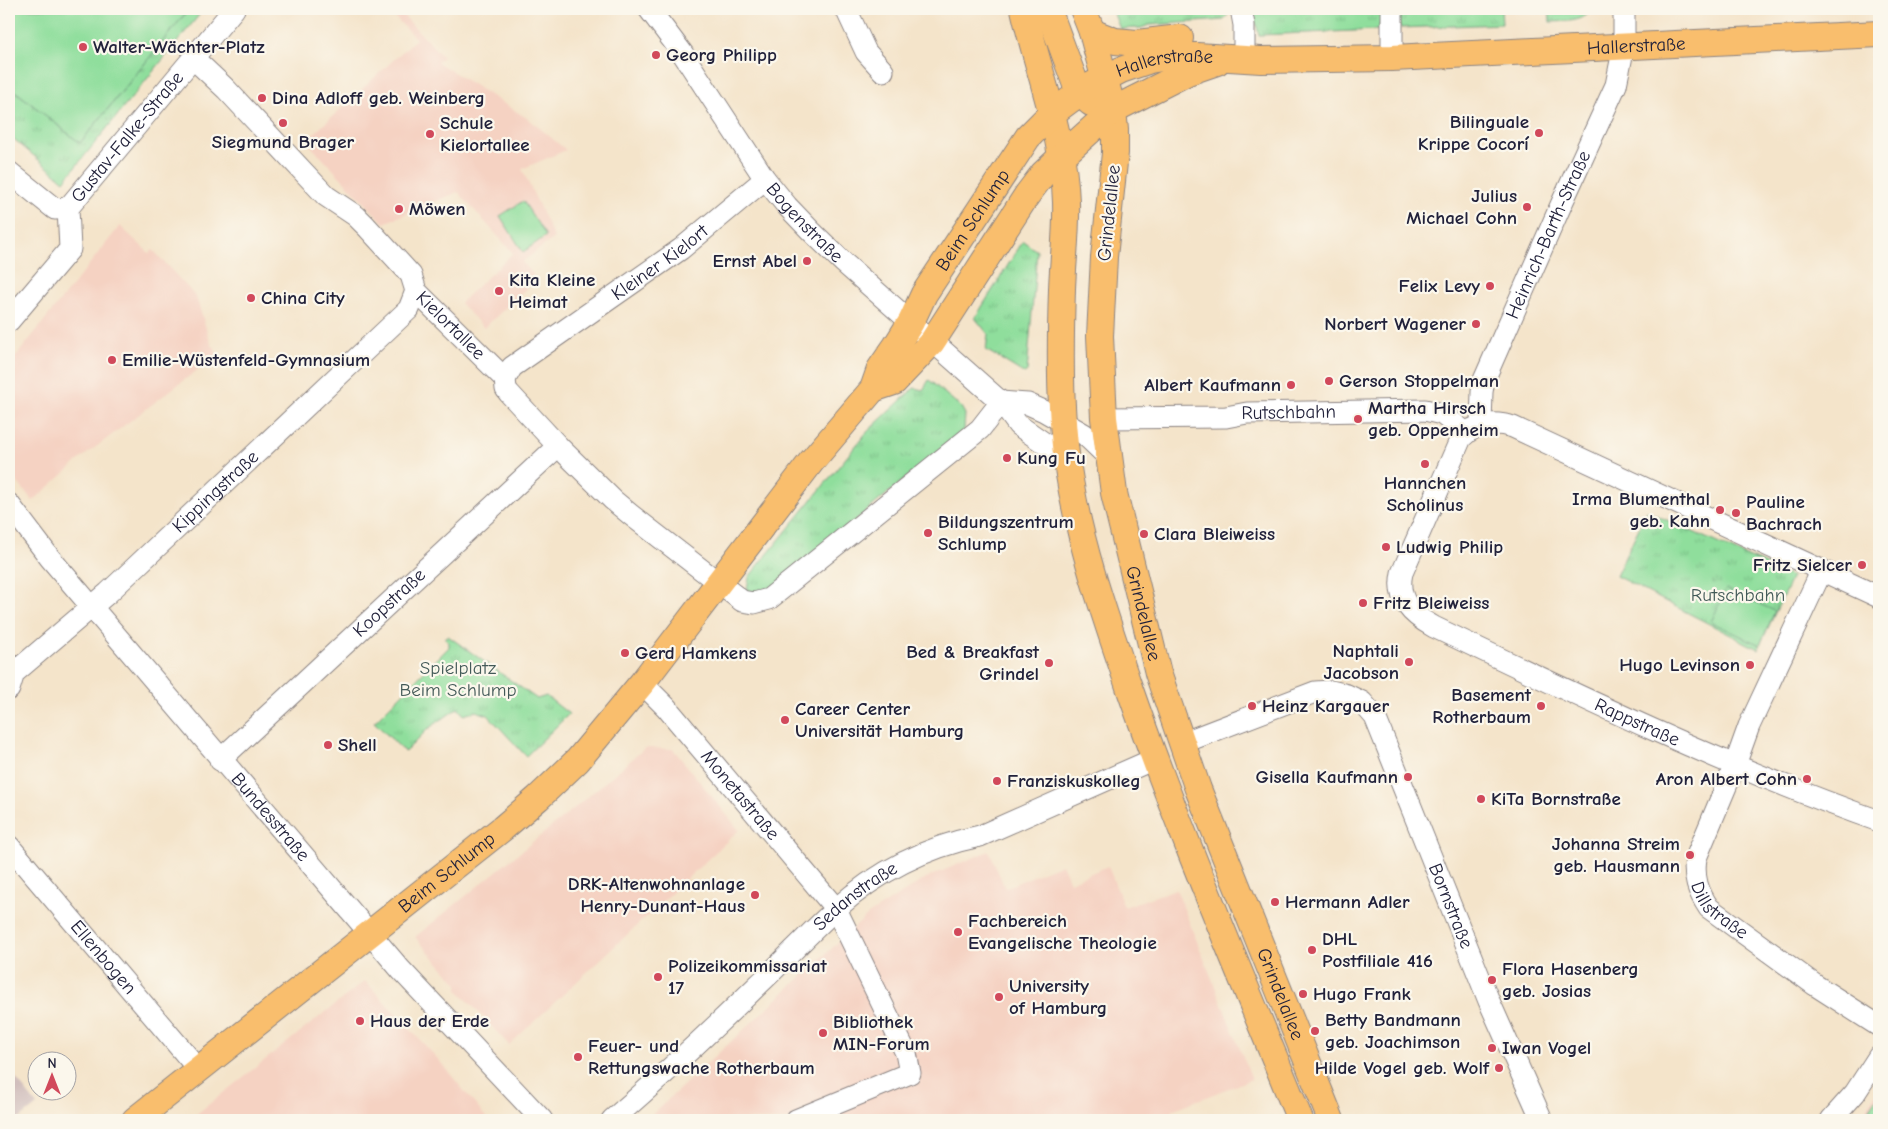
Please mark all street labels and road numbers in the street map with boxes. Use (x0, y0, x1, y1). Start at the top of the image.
street label: Hallerstraße (1586, 33, 1686, 59)
street label: Hallerstraße (1113, 45, 1214, 82)
street label: Gustav-Falke-Straße (66, 67, 188, 207)
street label: Heinrich-Barth-Straße (1501, 147, 1595, 322)
street label: Grindelallee (1093, 164, 1125, 262)
street label: Beim Schlump (931, 165, 1014, 275)
street label: Bogenstraße (762, 178, 848, 267)
street label: Kleiner Kielort (607, 220, 713, 305)
street label: Kielortallee (412, 286, 490, 364)
street label: Rutschbahn (1241, 401, 1336, 424)
street label: Kippingstraße (168, 446, 263, 537)
street label: Koopstraße (349, 564, 430, 642)
street label: Grindelallee (1121, 564, 1166, 663)
street label: Rappstraße (1591, 694, 1683, 751)
street label: Monetastraße (696, 746, 784, 844)
street label: Bundesstraße (227, 768, 314, 866)
street label: Beim Schlump (394, 828, 500, 918)
street label: Sedanstraße (809, 857, 901, 935)
street label: Bornstraße (1424, 860, 1478, 952)
street label: Dillstraße (1686, 879, 1752, 944)
street label: Ellenbogen (66, 916, 141, 999)
street label: Grindelallee (1252, 945, 1309, 1043)

